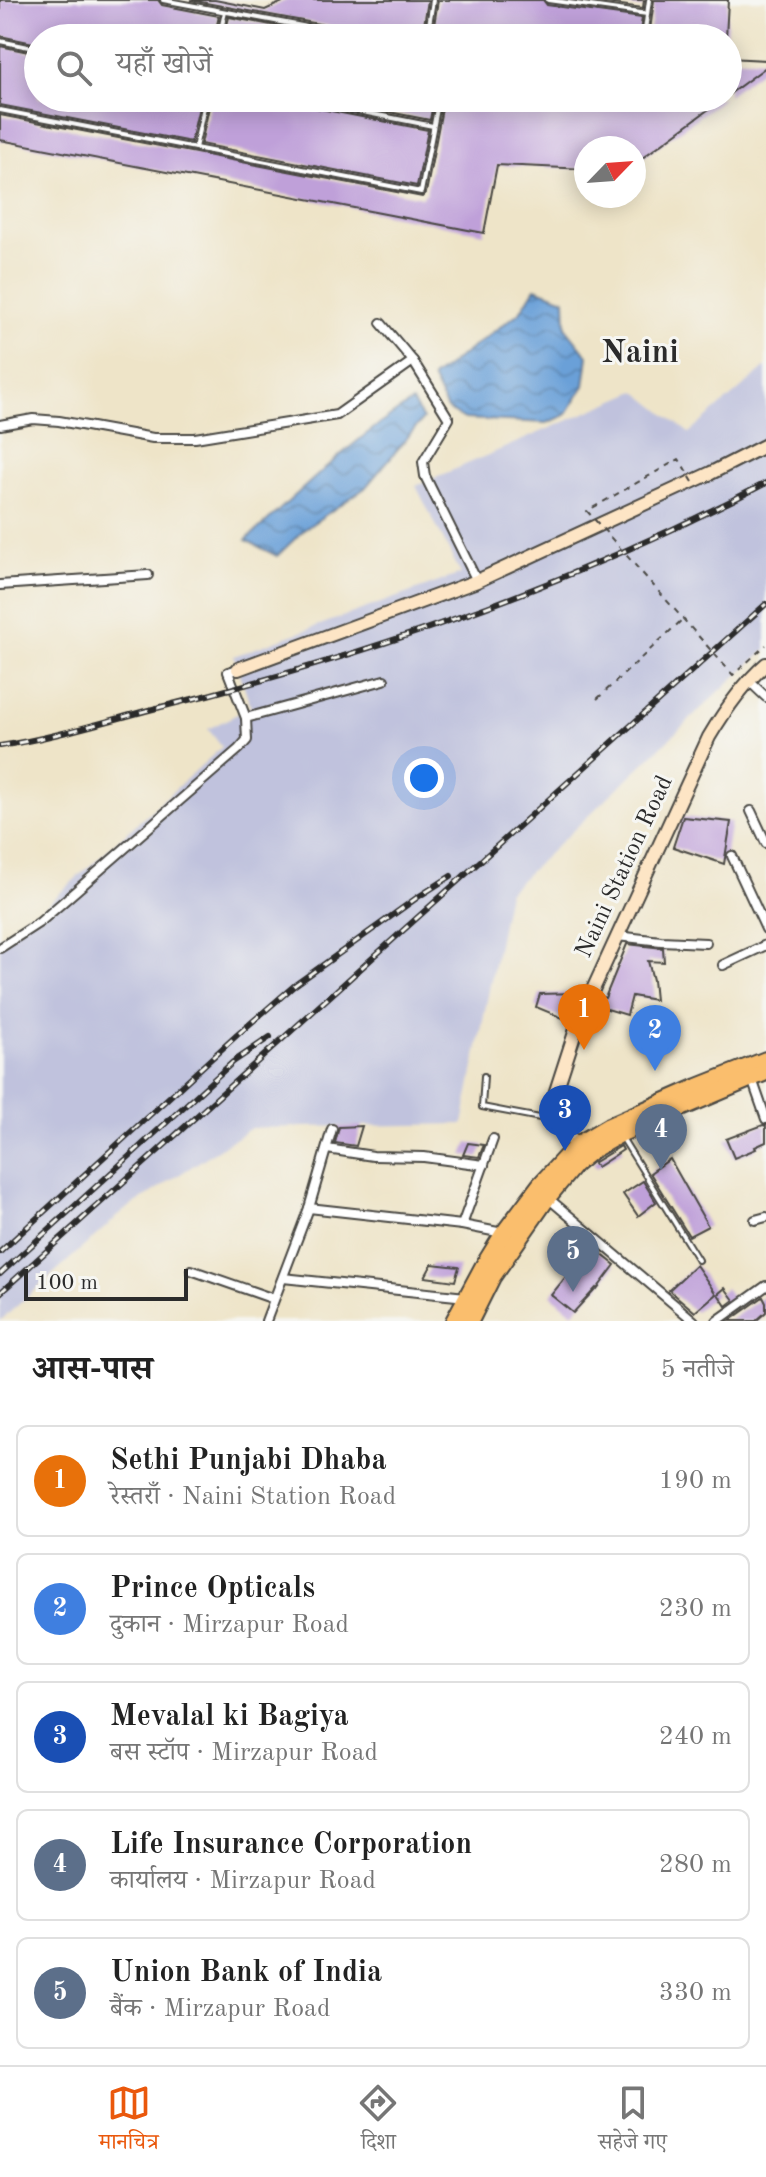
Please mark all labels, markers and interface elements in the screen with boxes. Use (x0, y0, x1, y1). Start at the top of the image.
search box (24, 24, 742, 112)
icon: search (52, 46, 96, 90)
text: यहाँ खोजें (116, 50, 212, 80)
north arrow (574, 136, 646, 208)
district label: Naini (601, 338, 679, 370)
your location (404, 758, 444, 798)
street label: Naini Station Road (572, 772, 678, 962)
pin: 1 (558, 984, 610, 1050)
pin: 2 (629, 1005, 681, 1071)
pin: 3 (539, 1085, 591, 1151)
pin: 4 (635, 1104, 687, 1170)
pin: 5 (547, 1226, 599, 1292)
scale bar (24, 1265, 188, 1301)
text: 100 m (36, 1272, 98, 1294)
text: आस-पास (32, 1353, 153, 1387)
text: 5 नतीजे (661, 1357, 734, 1383)
text: Sethi Punjabi Dhaba (110, 1446, 387, 1476)
text: 1 (52, 1468, 68, 1494)
text: 190 m (659, 1468, 732, 1494)
text: रेस्तराँ · Naini Station Road (110, 1484, 396, 1510)
text: Prince Opticals (110, 1574, 315, 1604)
text: 2 (52, 1596, 68, 1622)
text: 230 m (659, 1596, 732, 1622)
text: दुकान · Mirzapur Road (110, 1612, 349, 1638)
text: Mevalal ki Bagiya (110, 1702, 349, 1732)
text: 3 (52, 1724, 68, 1750)
text: 240 m (659, 1724, 732, 1750)
text: बस स्टॉप · Mirzapur Road (110, 1740, 378, 1766)
text: Life Insurance Corporation (110, 1830, 472, 1860)
text: 4 (52, 1852, 68, 1878)
text: 280 m (659, 1852, 732, 1878)
text: कार्यालय · Mirzapur Road (110, 1868, 376, 1894)
text: Union Bank of India (110, 1958, 382, 1988)
text: 5 (52, 1980, 68, 2006)
text: 330 m (659, 1980, 732, 2006)
text: बैंक · Mirzapur Road (110, 1996, 330, 2022)
tab: मानचित्र (99, 2081, 159, 2163)
tab: दिशा (356, 2081, 400, 2163)
tab: सहेजे गए (598, 2081, 667, 2163)

